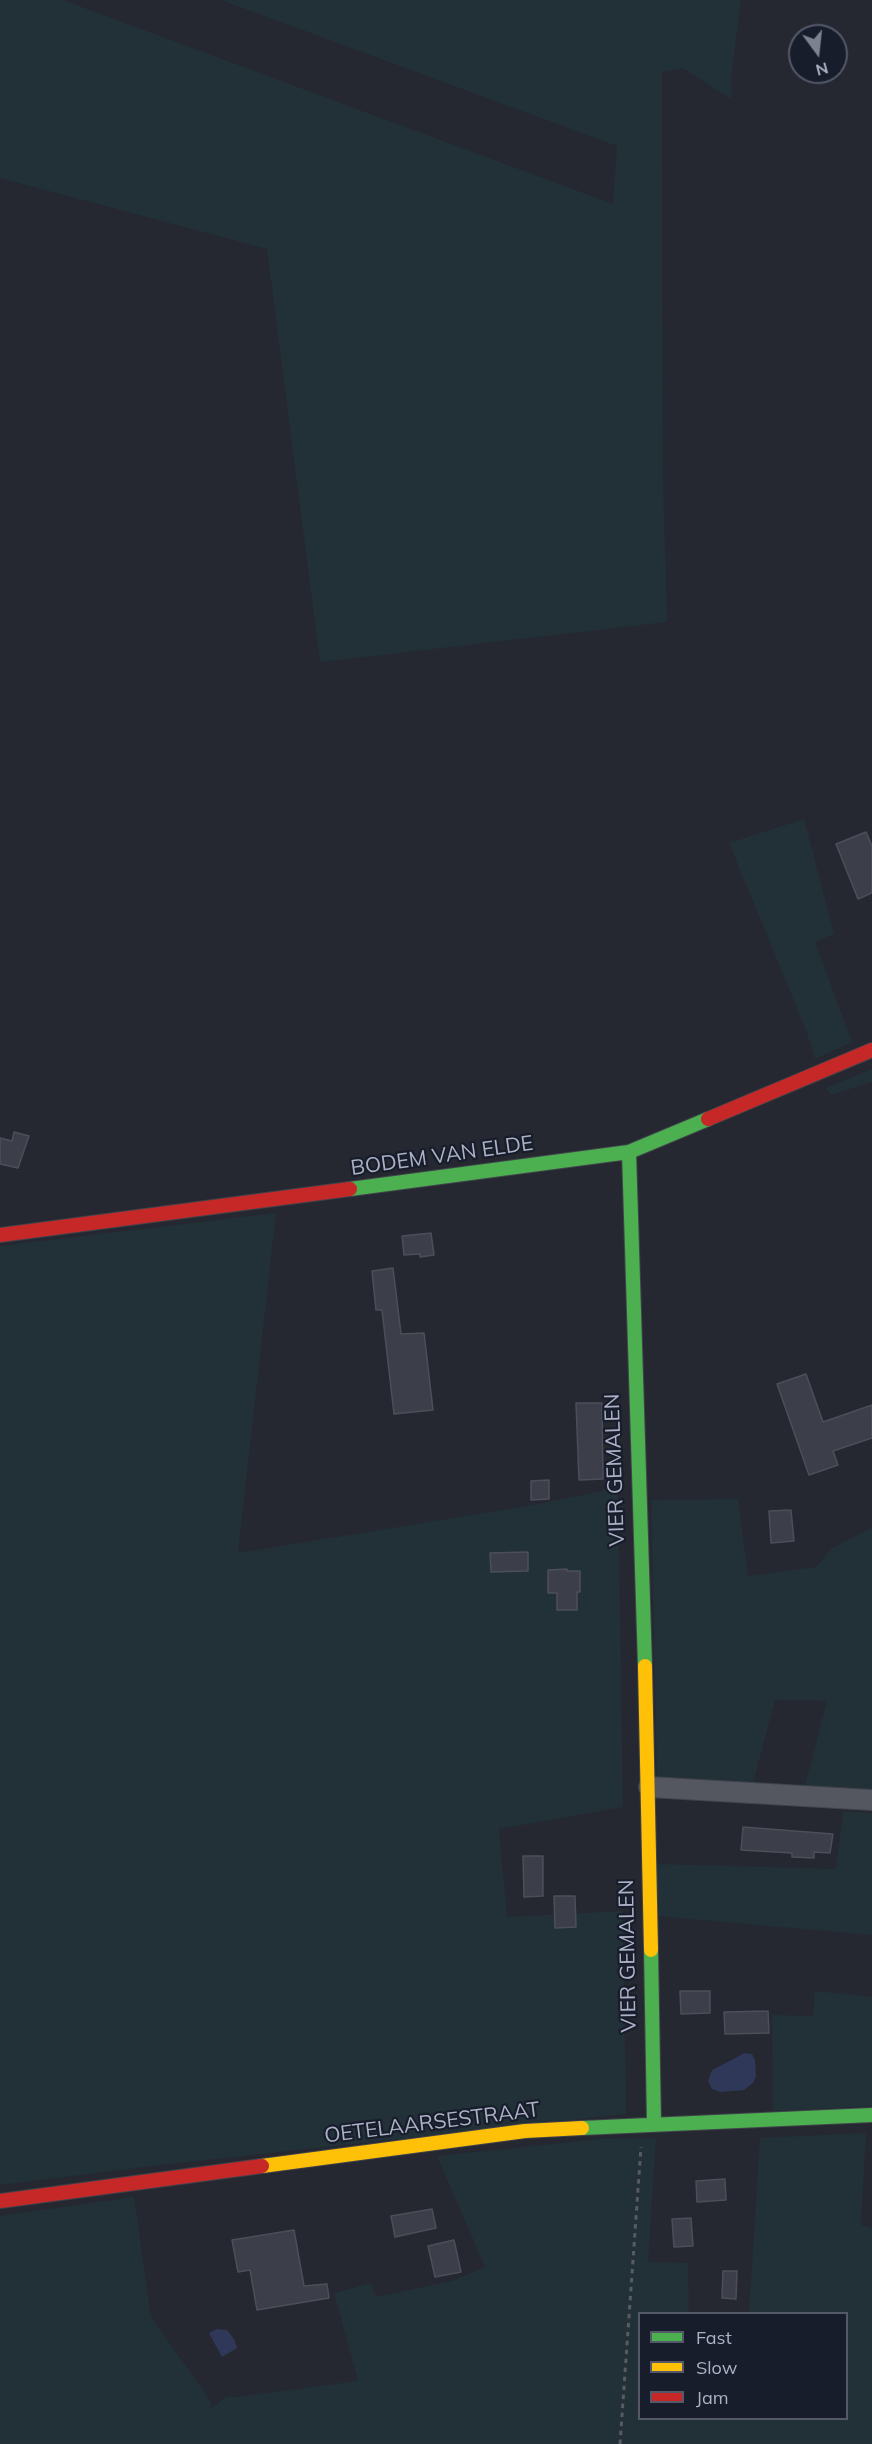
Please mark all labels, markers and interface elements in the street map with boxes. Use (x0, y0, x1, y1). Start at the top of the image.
north arrow (788, 24, 848, 84)
text: N (814, 58, 831, 81)
street label: BODEM VAN ELDE (349, 1131, 535, 1181)
street label: VIER GEMALEN (600, 1393, 630, 1547)
street label: VIER GEMALEN (614, 1879, 642, 2033)
street label: OETELAARSESTRAAT (323, 2097, 541, 2149)
legend (638, 2312, 848, 2420)
text: Fast (696, 2326, 732, 2349)
text: Slow (696, 2356, 737, 2379)
text: Jam (696, 2386, 729, 2409)

